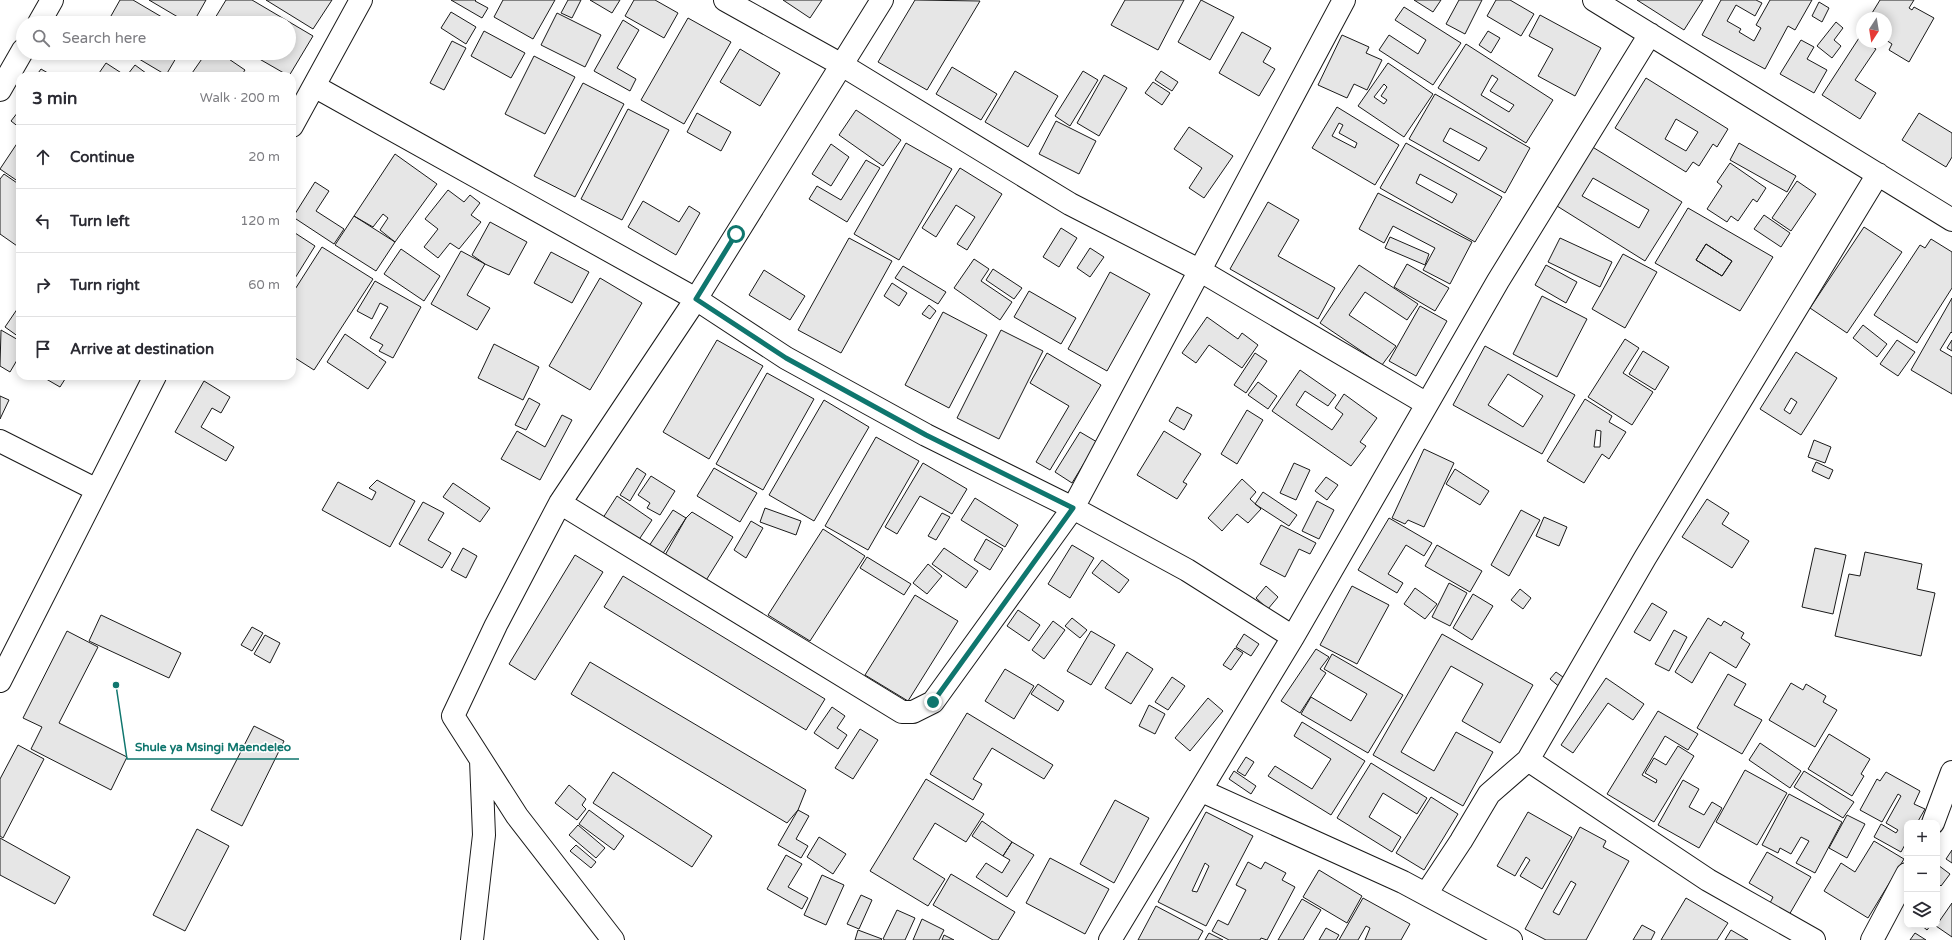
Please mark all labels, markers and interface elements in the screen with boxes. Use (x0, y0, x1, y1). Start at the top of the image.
north arrow (1856, 12, 1892, 48)
search box (16, 16, 296, 60)
icon: search (30, 27, 52, 49)
text: Search here (62, 29, 146, 47)
text: 3 min (32, 88, 77, 109)
text: Walk · 200 m (200, 90, 280, 106)
icon: ahead (32, 146, 54, 168)
text: Continue (70, 148, 134, 166)
text: 20 m (248, 149, 280, 165)
icon: left (32, 210, 54, 232)
text: Turn left (70, 212, 130, 230)
text: 120 m (240, 213, 280, 229)
route start (727, 225, 745, 243)
icon: right (32, 274, 54, 296)
text: Turn right (70, 276, 140, 294)
text: 60 m (248, 277, 280, 293)
icon: arrive (32, 338, 54, 360)
text: Arrive at destination (70, 340, 214, 358)
route end (924, 693, 942, 711)
callout: Shule ya Msingi Maendeleo (127, 735, 299, 759)
text: Shule ya Msingi Maendeleo (135, 740, 291, 755)
map controls (1904, 820, 1940, 928)
button: + (1904, 820, 1940, 856)
button: − (1904, 856, 1940, 892)
button: layers (1904, 892, 1940, 928)

